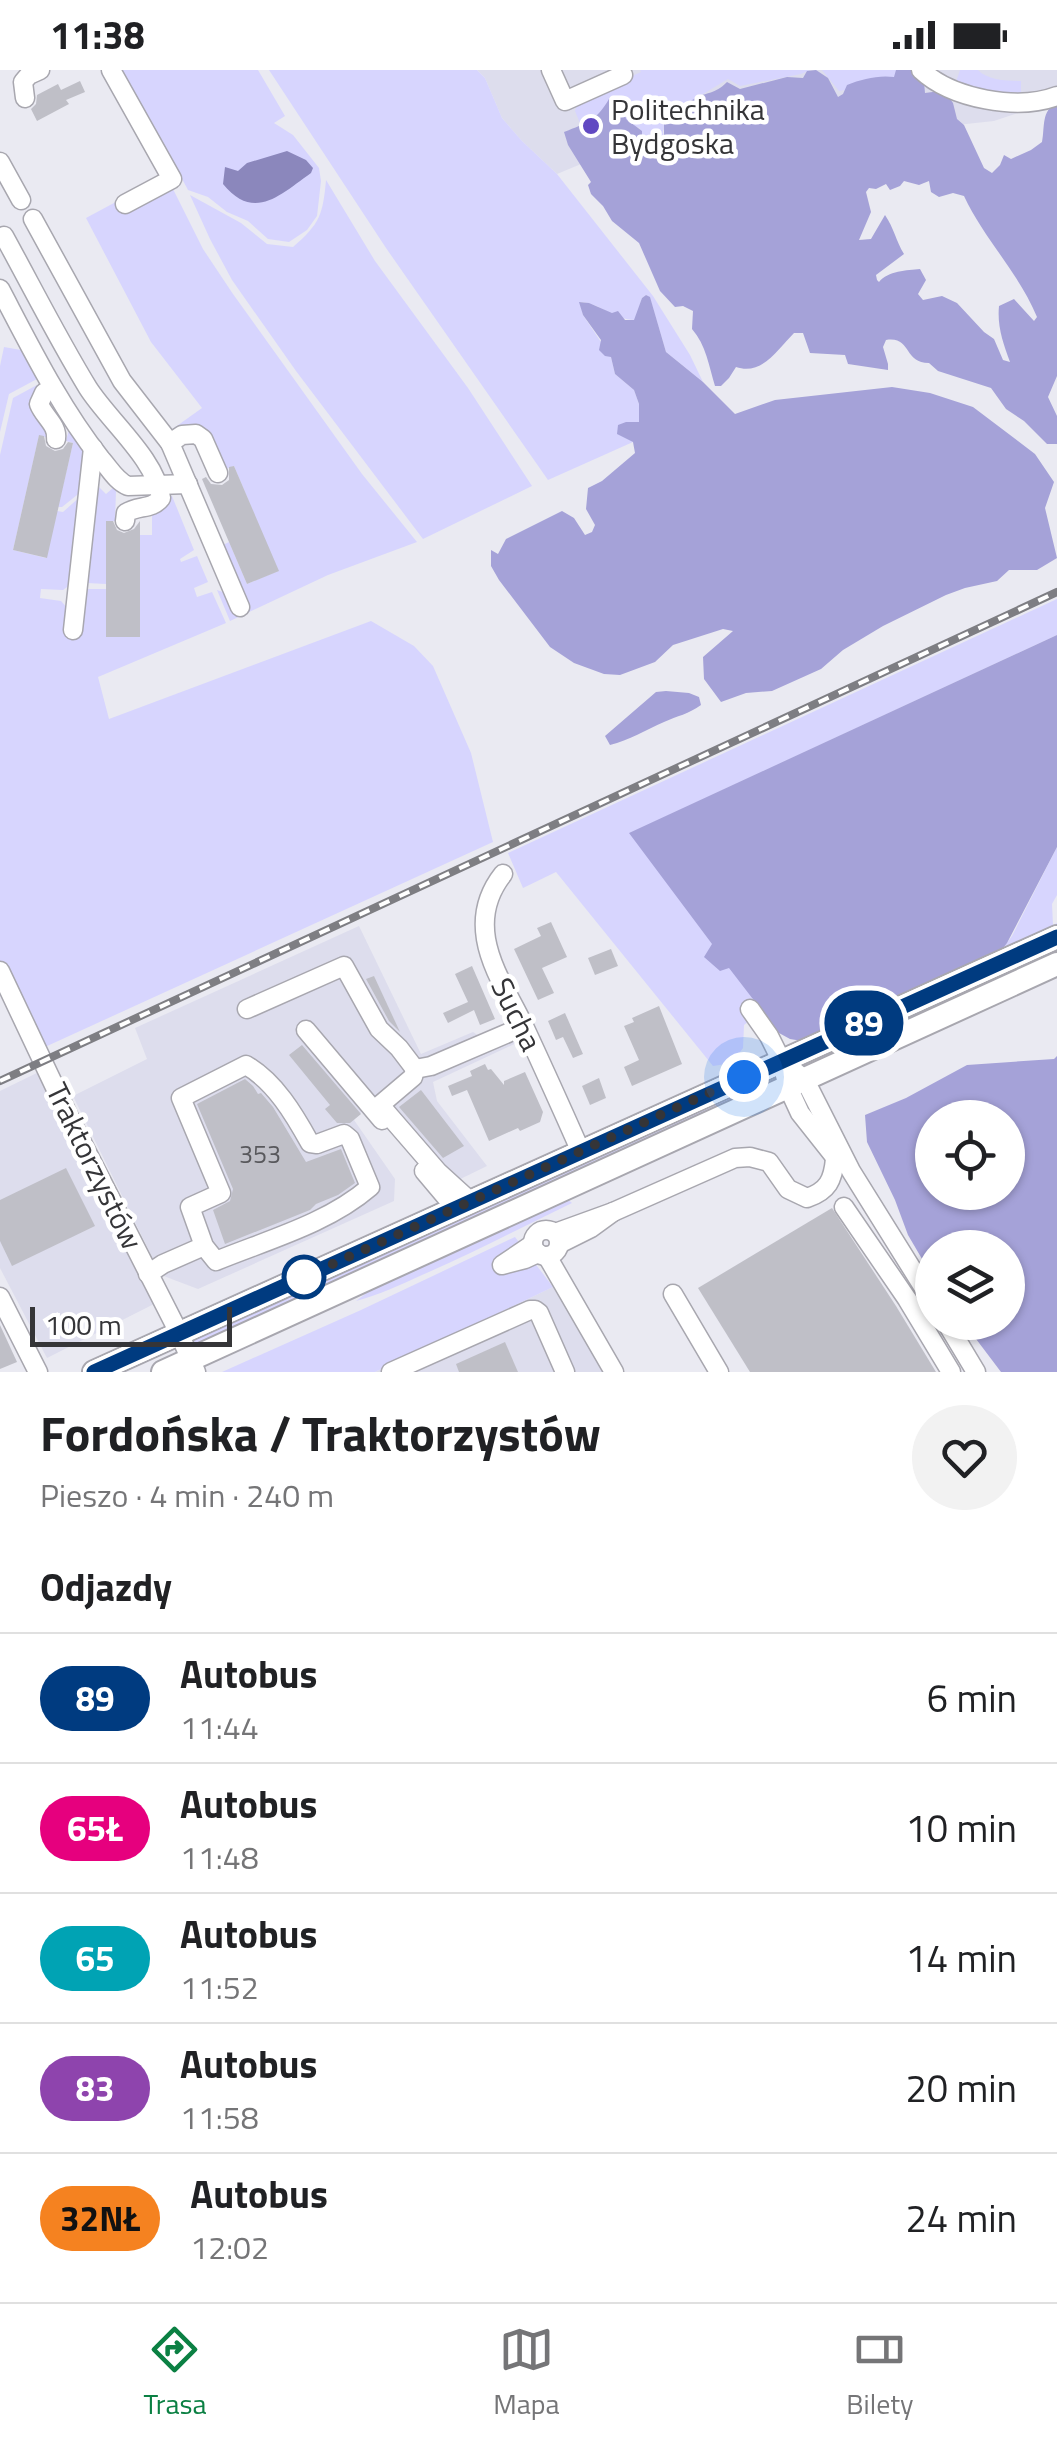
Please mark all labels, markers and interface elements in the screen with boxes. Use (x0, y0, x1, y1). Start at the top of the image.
text: 11:38 (50, 6, 145, 64)
place label: Politechnika Bydgoska (611, 86, 765, 166)
marker: Politechnika Bydgoska (580, 115, 602, 137)
street label: Sucha (480, 970, 554, 1058)
line badge: 89 (819, 990, 909, 1056)
text: 89 (844, 996, 884, 1050)
your location (719, 1052, 769, 1102)
street label: Traktorzystów (35, 1075, 155, 1257)
map controls (915, 1100, 1025, 1340)
button: locate (915, 1100, 1025, 1210)
house number: 353 (239, 1135, 281, 1173)
button: layers (915, 1230, 1025, 1340)
unlabelled marker (283, 1256, 325, 1298)
scale bar (30, 1302, 232, 1346)
text: 100 m (45, 1303, 122, 1346)
text: Fordońska / Traktorzystów (40, 1397, 601, 1470)
button: heart (912, 1405, 1017, 1510)
text: Pieszo · 4 min · 240 m (40, 1471, 334, 1519)
text: Odjazdy (40, 1558, 172, 1616)
text: Autobus (180, 1645, 318, 1703)
text: 6 min (927, 1669, 1017, 1727)
text: 89 (75, 1671, 115, 1725)
text: 11:44 (180, 1703, 259, 1751)
text: Autobus (180, 1775, 318, 1833)
text: 10 min (906, 1799, 1017, 1857)
text: 65Ł (67, 1801, 123, 1855)
text: 11:48 (180, 1833, 259, 1881)
text: Autobus (180, 1905, 318, 1963)
text: 14 min (906, 1929, 1017, 1987)
text: 65 (75, 1931, 115, 1985)
text: 11:52 (180, 1963, 259, 2011)
text: Autobus (180, 2035, 318, 2093)
text: 20 min (906, 2059, 1017, 2117)
text: 83 (75, 2061, 115, 2115)
text: 11:58 (180, 2093, 259, 2141)
text: Autobus (190, 2165, 328, 2223)
text: 24 min (906, 2189, 1017, 2247)
text: 32NŁ (60, 2191, 140, 2245)
text: 12:02 (190, 2223, 269, 2271)
tab: Trasa (143, 2322, 206, 2425)
tab: Mapa (493, 2322, 560, 2425)
tab: Bilety (846, 2322, 914, 2425)

